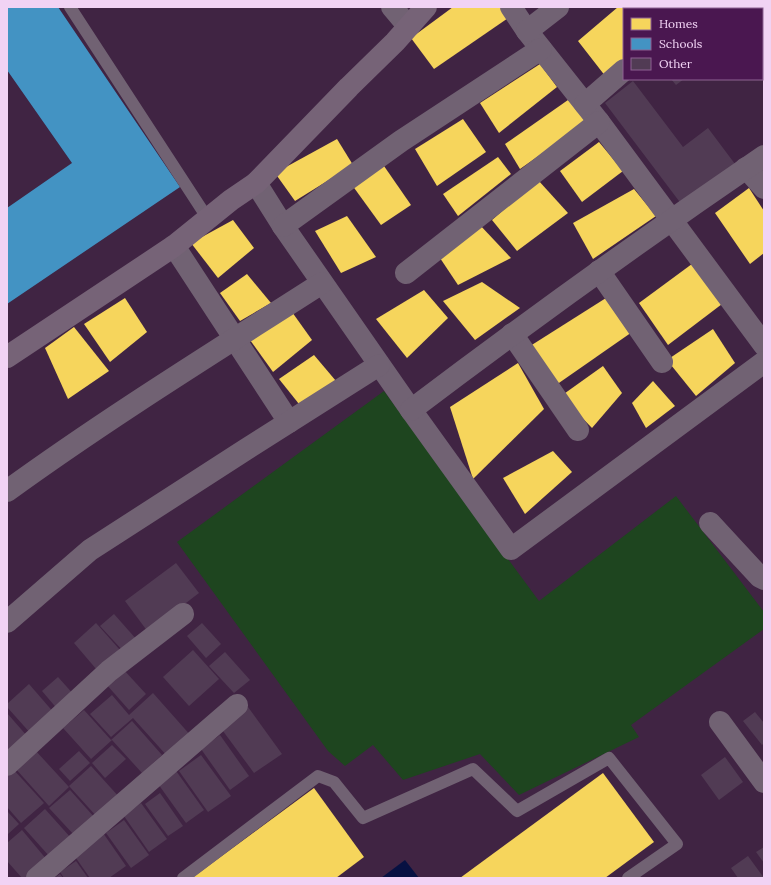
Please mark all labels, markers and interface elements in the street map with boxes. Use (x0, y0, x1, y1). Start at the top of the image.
legend (623, 8, 763, 80)
text: Homes (659, 16, 698, 31)
text: Schools (659, 36, 703, 51)
text: Other (659, 56, 693, 71)

